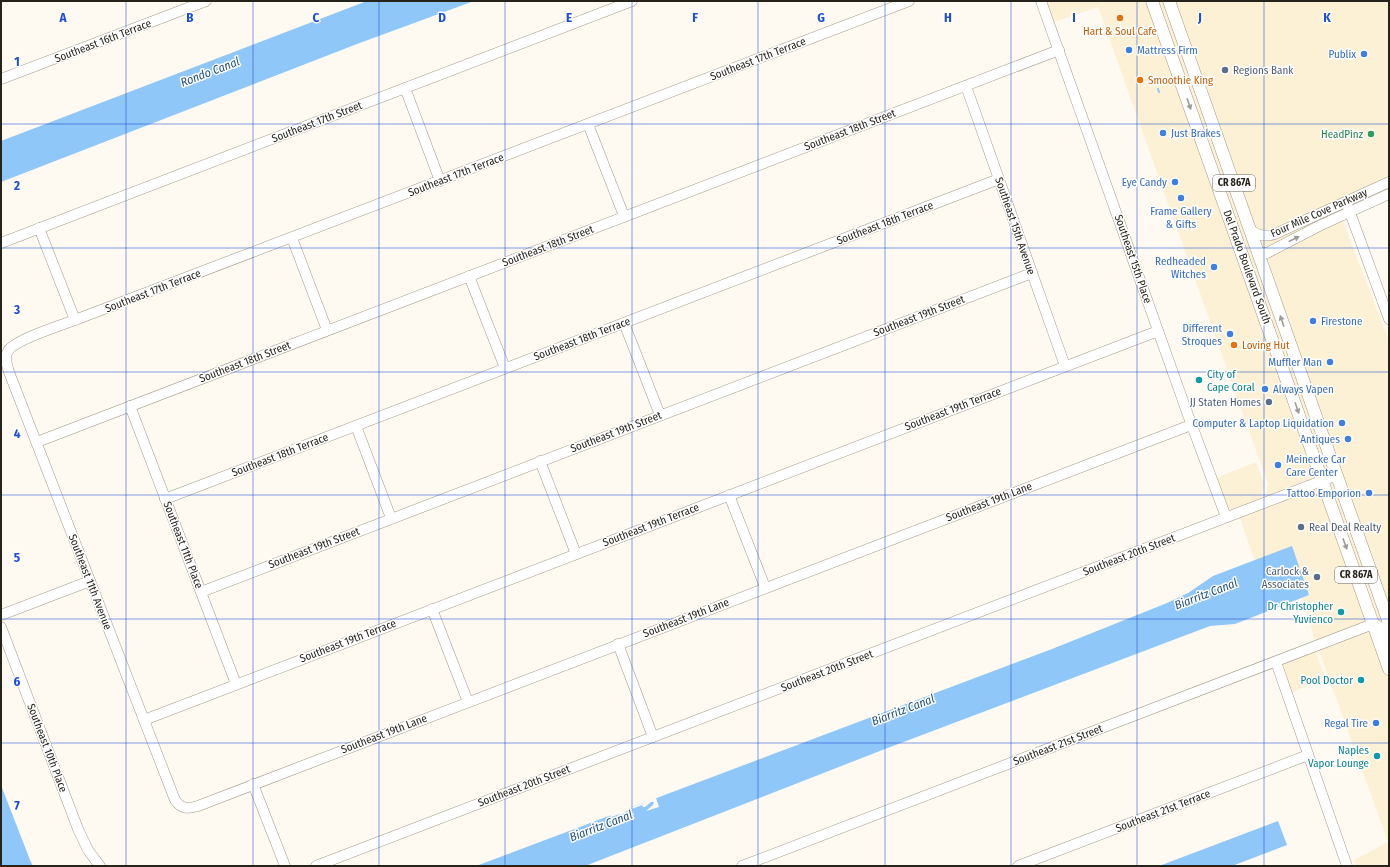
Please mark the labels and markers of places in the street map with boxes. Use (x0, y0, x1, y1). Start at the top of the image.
marker: Hart & Soul Cafe (1115, 13, 1125, 23)
place label: Hart & Soul Cafe (1083, 25, 1157, 38)
place label: Mattress Firm (1137, 44, 1198, 57)
marker: Mattress Firm (1124, 45, 1134, 55)
place label: Publix (1328, 48, 1356, 61)
marker: Publix (1359, 49, 1369, 59)
place label: Regions Bank (1233, 64, 1294, 77)
marker: Regions Bank (1220, 65, 1230, 75)
place label: Smoothie King (1148, 74, 1214, 87)
marker: Smoothie King (1135, 75, 1145, 85)
place label: Just Brakes (1171, 127, 1221, 140)
marker: Just Brakes (1158, 128, 1168, 138)
place label: HeadPinz (1321, 128, 1364, 141)
marker: HeadPinz (1366, 129, 1376, 139)
place label: Eye Candy (1122, 176, 1167, 189)
marker: Eye Candy (1170, 177, 1180, 187)
marker: Frame Gallery & Gifts (1176, 193, 1186, 203)
place label: Frame Gallery & Gifts (1150, 205, 1212, 231)
place label: Redheaded Witches (1155, 255, 1206, 281)
marker: Redheaded Witches (1209, 262, 1219, 272)
place label: Firestone (1321, 315, 1362, 328)
marker: Firestone (1308, 316, 1318, 326)
place label: Different Stroques (1182, 322, 1222, 348)
marker: Different Stroques (1225, 329, 1235, 339)
place label: Loving Hut (1242, 339, 1290, 352)
marker: Loving Hut (1229, 340, 1239, 350)
place label: Muffler Man (1268, 356, 1322, 369)
marker: Muffler Man (1325, 357, 1335, 367)
place label: City of Cape Coral (1207, 368, 1255, 394)
marker: City of Cape Coral (1194, 375, 1204, 385)
place label: Always Vapen (1273, 383, 1334, 396)
marker: Always Vapen (1260, 384, 1270, 394)
place label: JJ Staten Homes (1190, 396, 1261, 409)
marker: JJ Staten Homes (1264, 397, 1274, 407)
place label: Computer & Laptop Liquidation (1193, 417, 1334, 430)
marker: Computer & Laptop Liquidation (1337, 418, 1347, 428)
place label: Antiques (1300, 433, 1340, 446)
marker: Antiques (1343, 434, 1353, 444)
place label: Meinecke Car Care Center (1286, 453, 1346, 479)
marker: Meinecke Car Care Center (1273, 460, 1283, 470)
place label: Tattoo Emporion (1287, 487, 1361, 500)
marker: Tattoo Emporion (1364, 488, 1374, 498)
place label: Real Deal Realty (1309, 521, 1381, 534)
marker: Real Deal Realty (1296, 522, 1306, 532)
place label: Carlock & Associates (1262, 565, 1309, 591)
marker: Carlock & Associates (1312, 572, 1322, 582)
place label: Dr Christopher Yuvienco (1267, 600, 1333, 626)
marker: Dr Christopher Yuvienco (1336, 607, 1346, 617)
place label: Pool Doctor (1301, 674, 1353, 687)
marker: Pool Doctor (1356, 675, 1366, 685)
place label: Regal Tire (1324, 717, 1368, 730)
marker: Regal Tire (1371, 718, 1381, 728)
place label: Naples Vapor Lounge (1308, 744, 1369, 770)
marker: Naples Vapor Lounge (1372, 751, 1382, 761)

